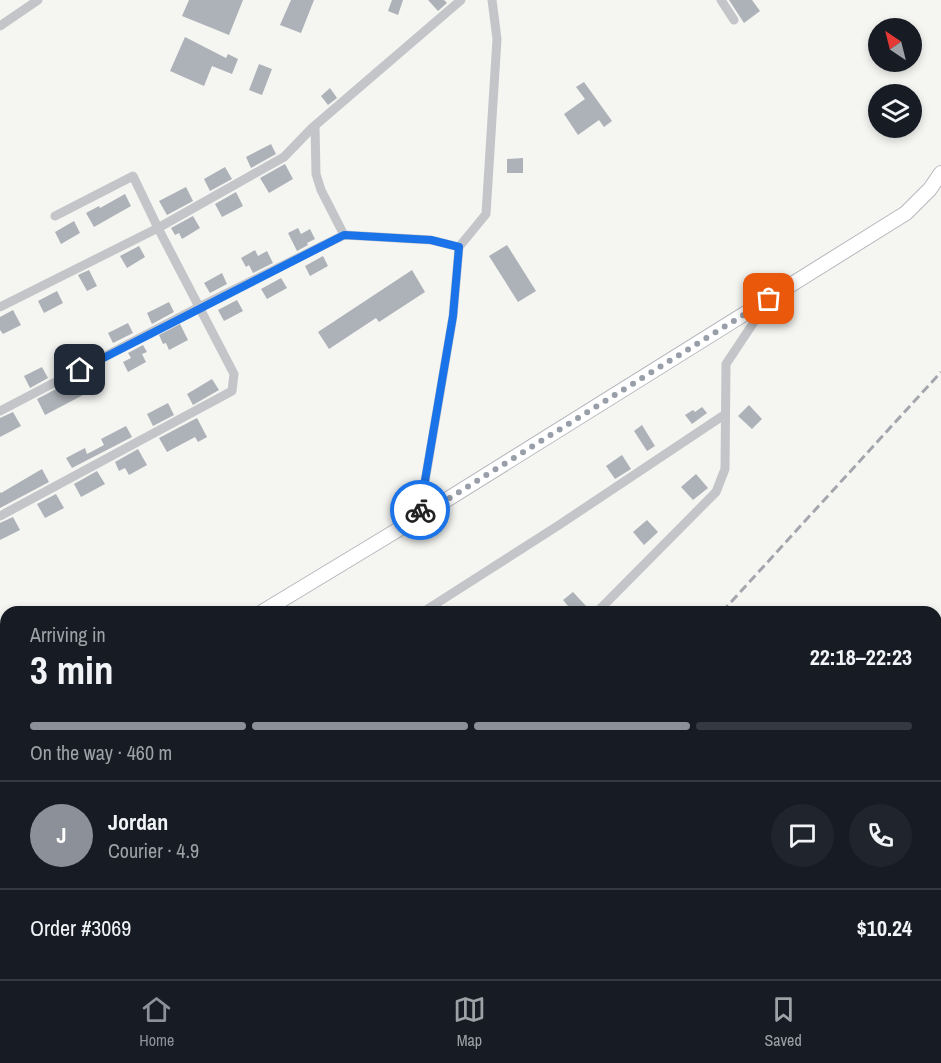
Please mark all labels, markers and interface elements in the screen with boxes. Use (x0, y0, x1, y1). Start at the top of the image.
north arrow (868, 18, 922, 72)
map controls (868, 18, 922, 138)
button: layers (868, 84, 922, 138)
pin (743, 273, 794, 324)
icon: bag (752, 282, 785, 315)
pin (54, 344, 105, 395)
icon: home (63, 353, 96, 386)
courier (390, 480, 450, 540)
icon: bike (404, 494, 437, 527)
text: Arriving in (30, 621, 106, 648)
text: 22:18–22:23 (810, 642, 912, 672)
text: 3 min (30, 644, 114, 696)
text: On the way · 460 m (30, 739, 172, 766)
button: chat (771, 804, 834, 867)
button: phone (849, 804, 912, 867)
text: Jordan (108, 807, 168, 837)
text: J (56, 820, 67, 850)
text: Courier · 4.9 (108, 837, 199, 864)
text: Order #3069 (30, 913, 131, 943)
text: $10.24 (857, 913, 912, 943)
tab: Home (139, 993, 174, 1051)
tab: Map (453, 993, 486, 1051)
tab: Saved (764, 993, 802, 1051)

